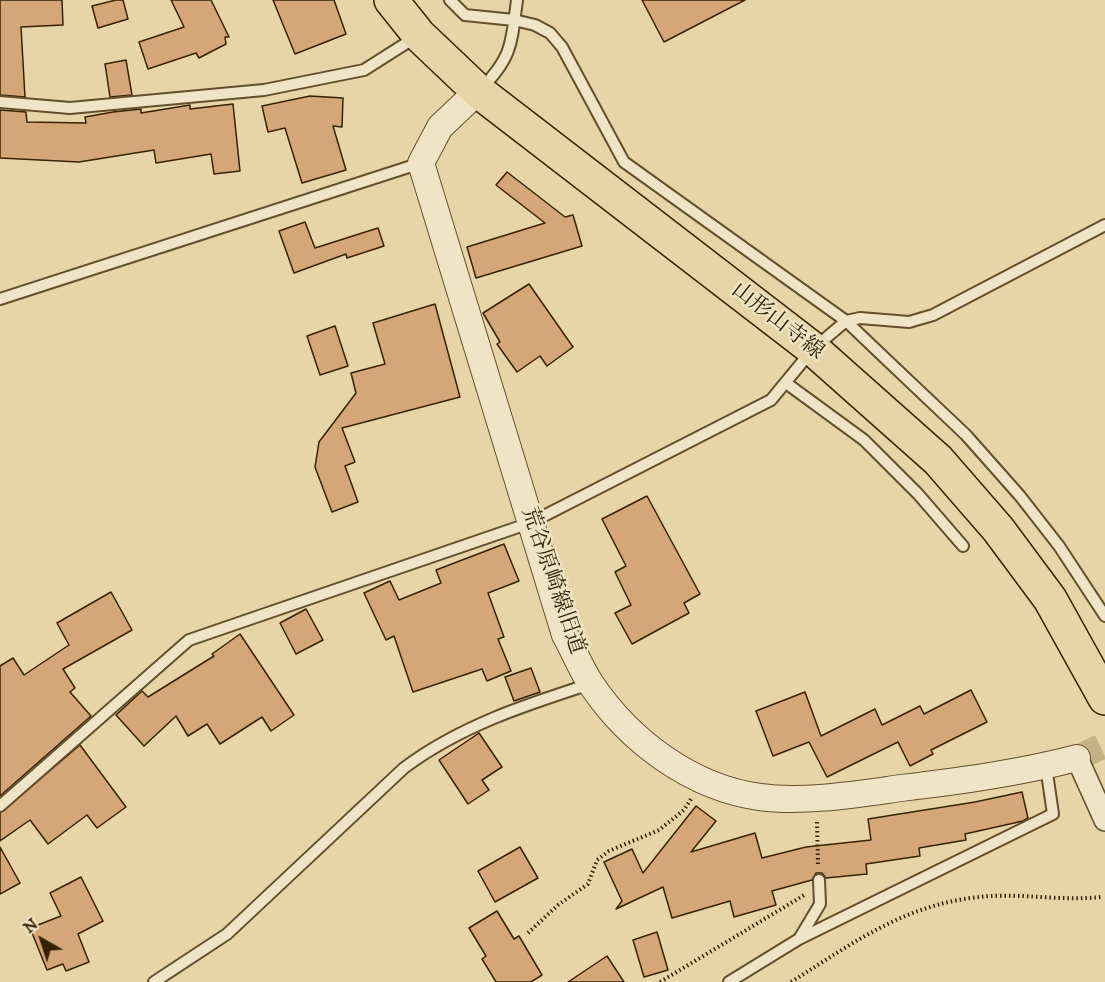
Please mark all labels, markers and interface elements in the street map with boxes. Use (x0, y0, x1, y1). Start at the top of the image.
street label: 山形山寺線 (726, 278, 828, 366)
street label: 荒谷原崎線旧道 (514, 504, 590, 658)
north arrow (12, 910, 72, 970)
text: N (19, 914, 42, 938)

